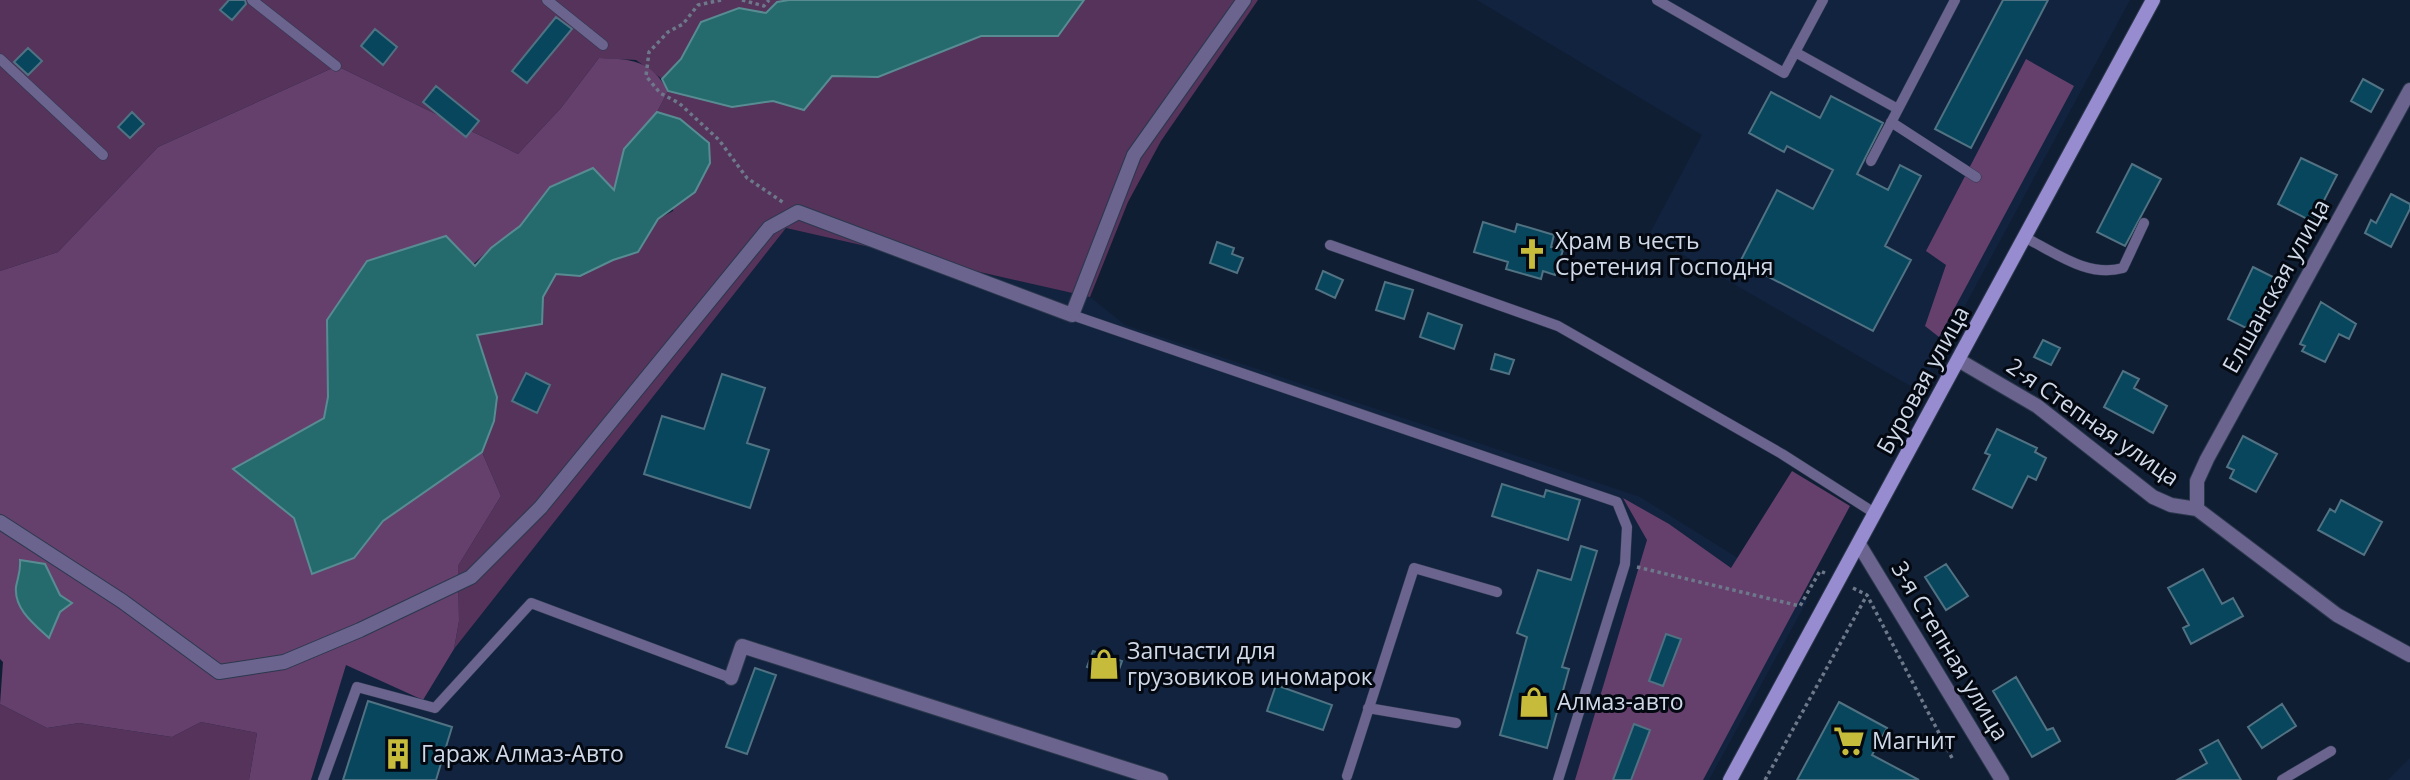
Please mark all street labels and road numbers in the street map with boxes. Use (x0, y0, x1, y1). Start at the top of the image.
street label: Елшанская улица (2214, 193, 2336, 378)
street label: Буровая улица (1868, 300, 1976, 459)
street label: 2-я Степная улица (2001, 349, 2186, 493)
street label: 3-я Степная улица (1885, 555, 2017, 746)

